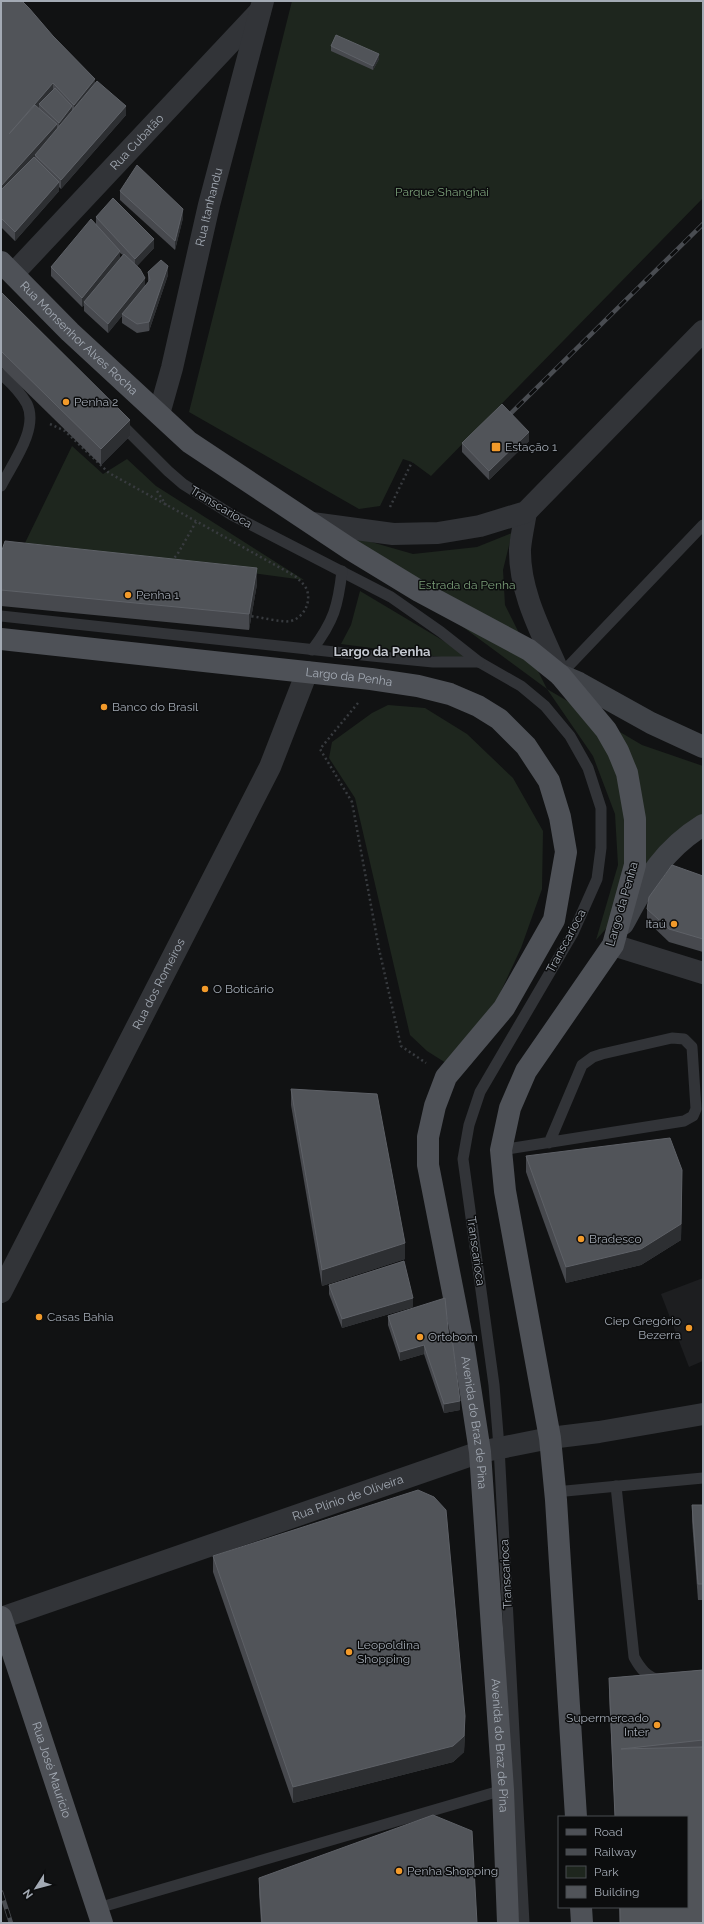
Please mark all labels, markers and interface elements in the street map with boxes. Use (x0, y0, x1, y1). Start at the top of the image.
street label: Rua Cubatão (107, 111, 166, 173)
street label: Rua Itanhandu (193, 166, 226, 248)
park label: Parque Shanghai (395, 185, 489, 199)
street label: Rua Monsenhor Alves Rocha (17, 278, 141, 398)
place label: Penha 2 (74, 395, 118, 409)
marker: Penha 2 (61, 397, 71, 407)
place label: Estação 1 (505, 440, 557, 454)
marker: Estação 1 (490, 441, 502, 453)
street label: Transcarioca (187, 483, 255, 531)
park label: Estrada da Penha (419, 578, 515, 592)
place label: Penha 1 (136, 588, 179, 602)
marker: Penha 1 (123, 590, 133, 600)
district label: Largo da Penha (333, 644, 431, 659)
street label: Largo da Penha (305, 665, 393, 689)
place label: Banco do Brasil (112, 700, 199, 714)
marker: Banco do Brasil (99, 702, 109, 712)
street label: Largo da Penha (603, 860, 641, 948)
street label: Transcarioca (543, 907, 589, 975)
place label: Itaú (645, 917, 666, 931)
marker: Itaú (669, 919, 679, 929)
street label: Rua dos Romeiros (130, 936, 188, 1032)
place label: O Boticário (213, 982, 274, 996)
marker: O Boticário (200, 984, 210, 994)
street label: Transcarioca (464, 1215, 488, 1287)
place label: Bradesco (589, 1232, 642, 1246)
marker: Bradesco (576, 1234, 586, 1244)
place label: Casas Bahia (47, 1310, 114, 1324)
marker: Casas Bahia (34, 1312, 44, 1322)
place label: Ciep Gregório Bezerra (604, 1314, 681, 1342)
marker: Ciep Gregório Bezerra (684, 1323, 694, 1333)
place label: Ortobom (428, 1330, 478, 1344)
marker: Ortobom (415, 1332, 425, 1342)
street label: Avenida do Braz de Pina (458, 1355, 490, 1490)
street label: Rua Plínio de Oliveira (290, 1472, 405, 1524)
street label: Transcarioca (497, 1539, 515, 1609)
place label: Leopoldina Shopping (357, 1638, 419, 1666)
marker: Leopoldina Shopping (344, 1647, 354, 1657)
street label: Avenida do Braz de Pina (488, 1678, 511, 1813)
place label: Supermercado Inter (566, 1711, 650, 1739)
street label: Rua José Maurício (29, 1720, 74, 1820)
marker: Supermercado Inter (652, 1720, 662, 1730)
legend (558, 1816, 688, 1908)
text: Road (594, 1825, 623, 1839)
text: Railway (594, 1845, 637, 1859)
place label: Penha Shopping (407, 1864, 498, 1878)
text: Park (594, 1865, 619, 1879)
marker: Penha Shopping (394, 1866, 404, 1876)
north arrow (16, 1868, 56, 1908)
text: Building (594, 1885, 640, 1899)
text: N (21, 1886, 36, 1901)

